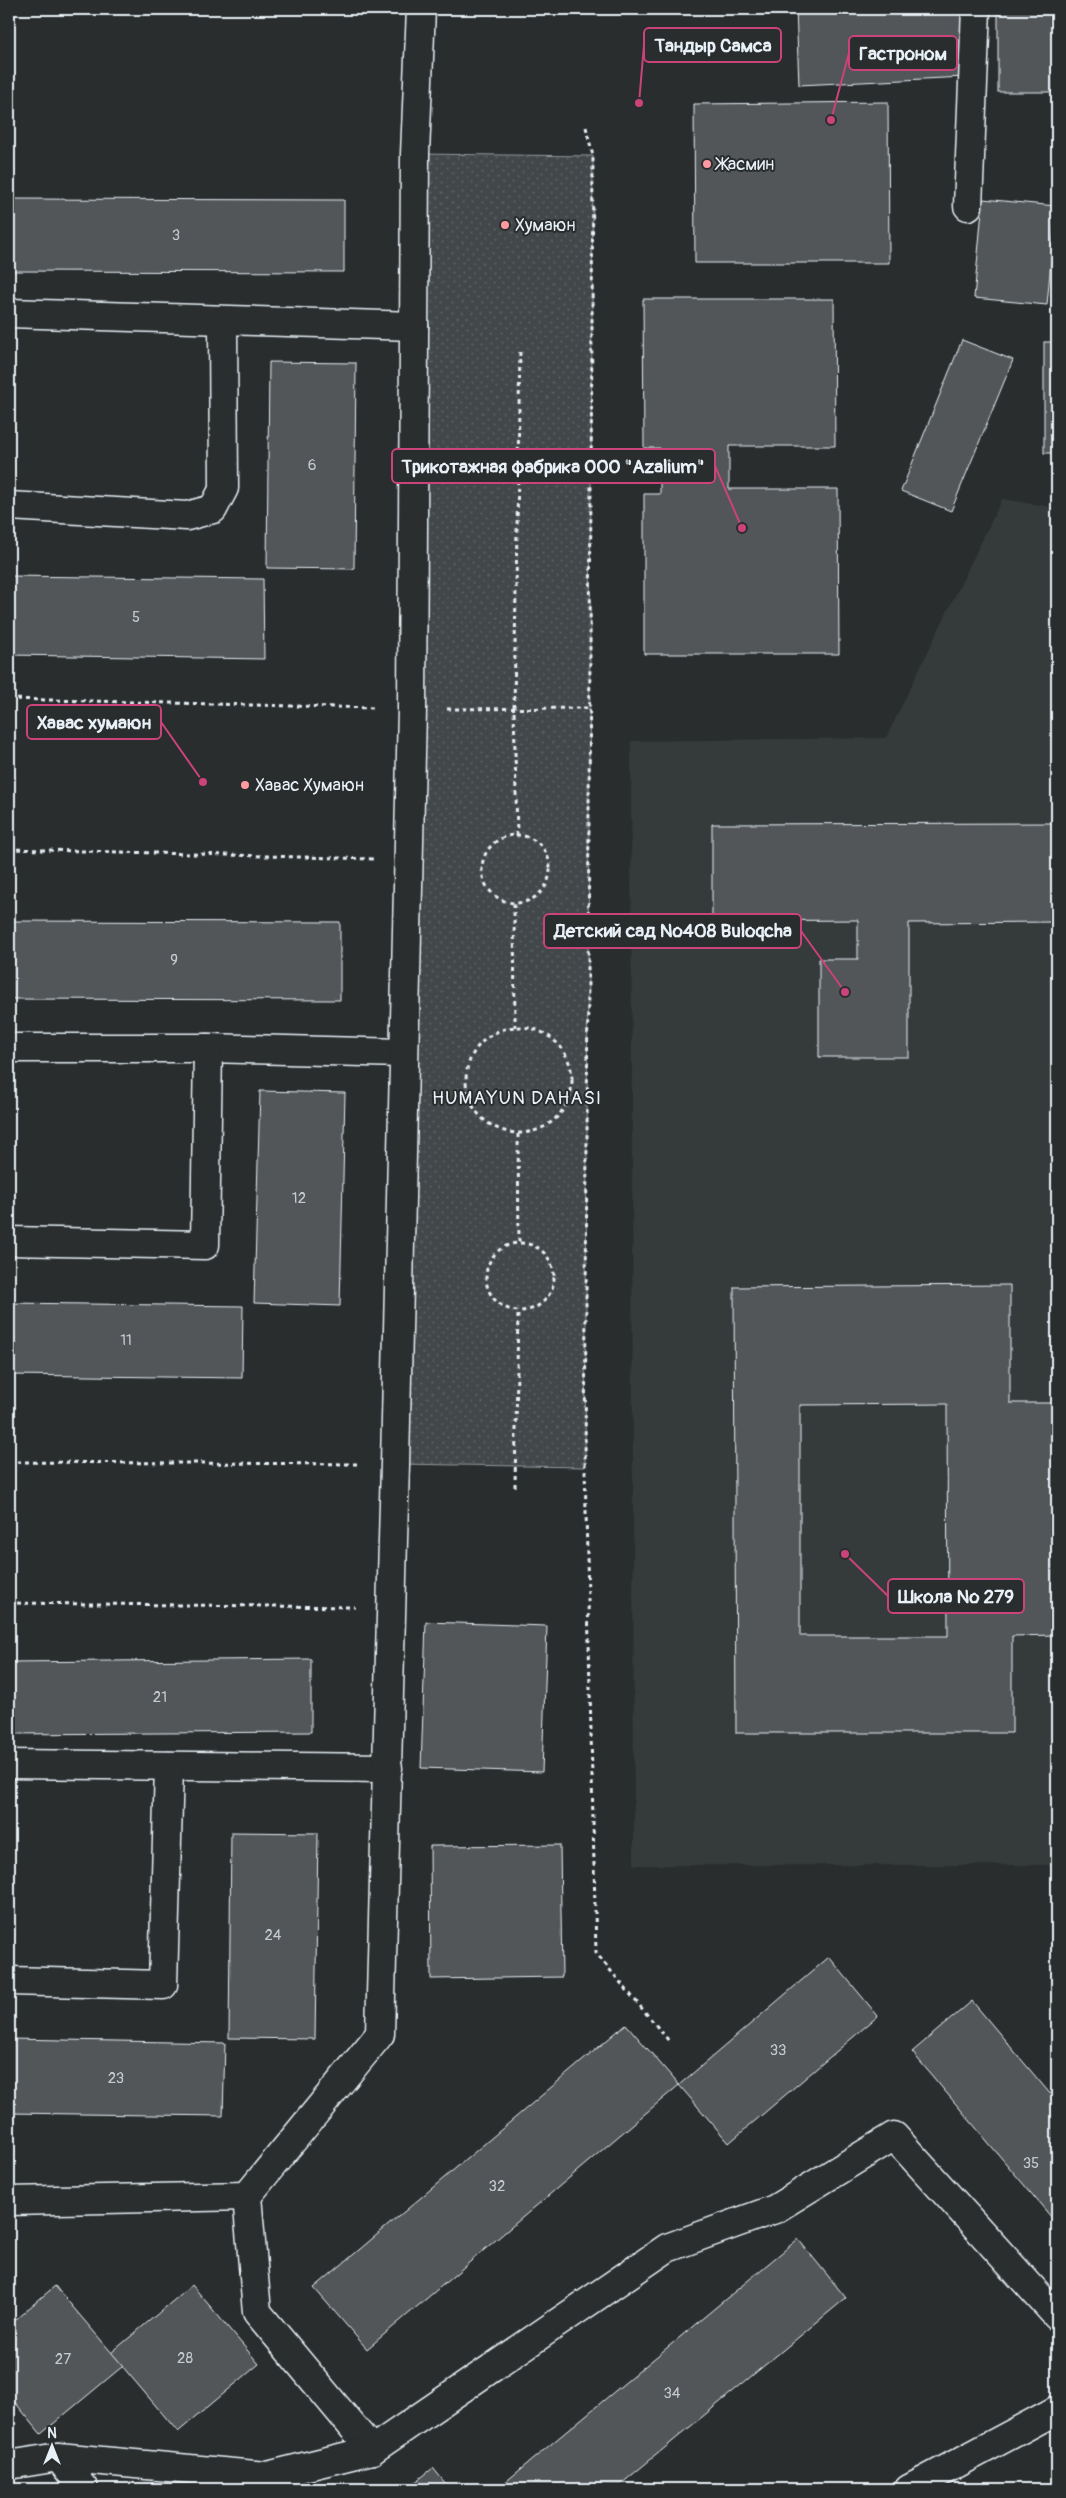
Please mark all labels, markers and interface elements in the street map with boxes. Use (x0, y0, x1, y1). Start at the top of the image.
callout: Тандыр Самса (644, 28, 781, 62)
text: Тандыр Самса (653, 34, 772, 58)
callout: Гастроном (849, 36, 957, 70)
text: Гастроном (859, 42, 947, 66)
place label: Жасмин (714, 153, 774, 176)
marker: Жасмин (701, 158, 713, 170)
place label: Хумаюн (515, 214, 576, 237)
marker: Хумаюн (499, 219, 511, 231)
house number: 3 (172, 226, 180, 245)
callout: Трикотажная фабрика ООО "Azalium" (392, 449, 715, 483)
text: Трикотажная фабрика ООО "Azalium" (400, 455, 705, 479)
house number: 6 (308, 456, 316, 475)
house number: 5 (132, 608, 140, 627)
callout: Хавас хумаюн (27, 705, 161, 739)
text: Хавас хумаюн (37, 711, 151, 735)
place label: Хавас Хумаюн (255, 774, 364, 797)
marker: Хавас Хумаюн (239, 779, 251, 791)
callout: Детский сад №408 Buloqcha (544, 914, 801, 948)
text: Детский сад №408 Buloqcha (553, 919, 792, 943)
house number: 9 (170, 951, 178, 970)
district label: HUMAYUN DAHASI (432, 1086, 602, 1110)
house number: 12 (292, 1189, 306, 1208)
house number: 11 (120, 1331, 132, 1350)
callout: Школа № 279 (888, 1579, 1024, 1613)
text: Школа № 279 (897, 1585, 1014, 1609)
house number: 21 (153, 1688, 167, 1707)
house number: 24 (264, 1926, 282, 1945)
house number: 33 (770, 2041, 786, 2060)
house number: 23 (108, 2069, 124, 2088)
house number: 35 (1023, 2154, 1039, 2173)
house number: 32 (489, 2177, 505, 2196)
house number: 28 (177, 2349, 193, 2368)
house number: 27 (55, 2350, 71, 2369)
house number: 34 (663, 2384, 681, 2403)
north arrow (28, 2420, 78, 2470)
text: N (47, 2425, 57, 2442)

